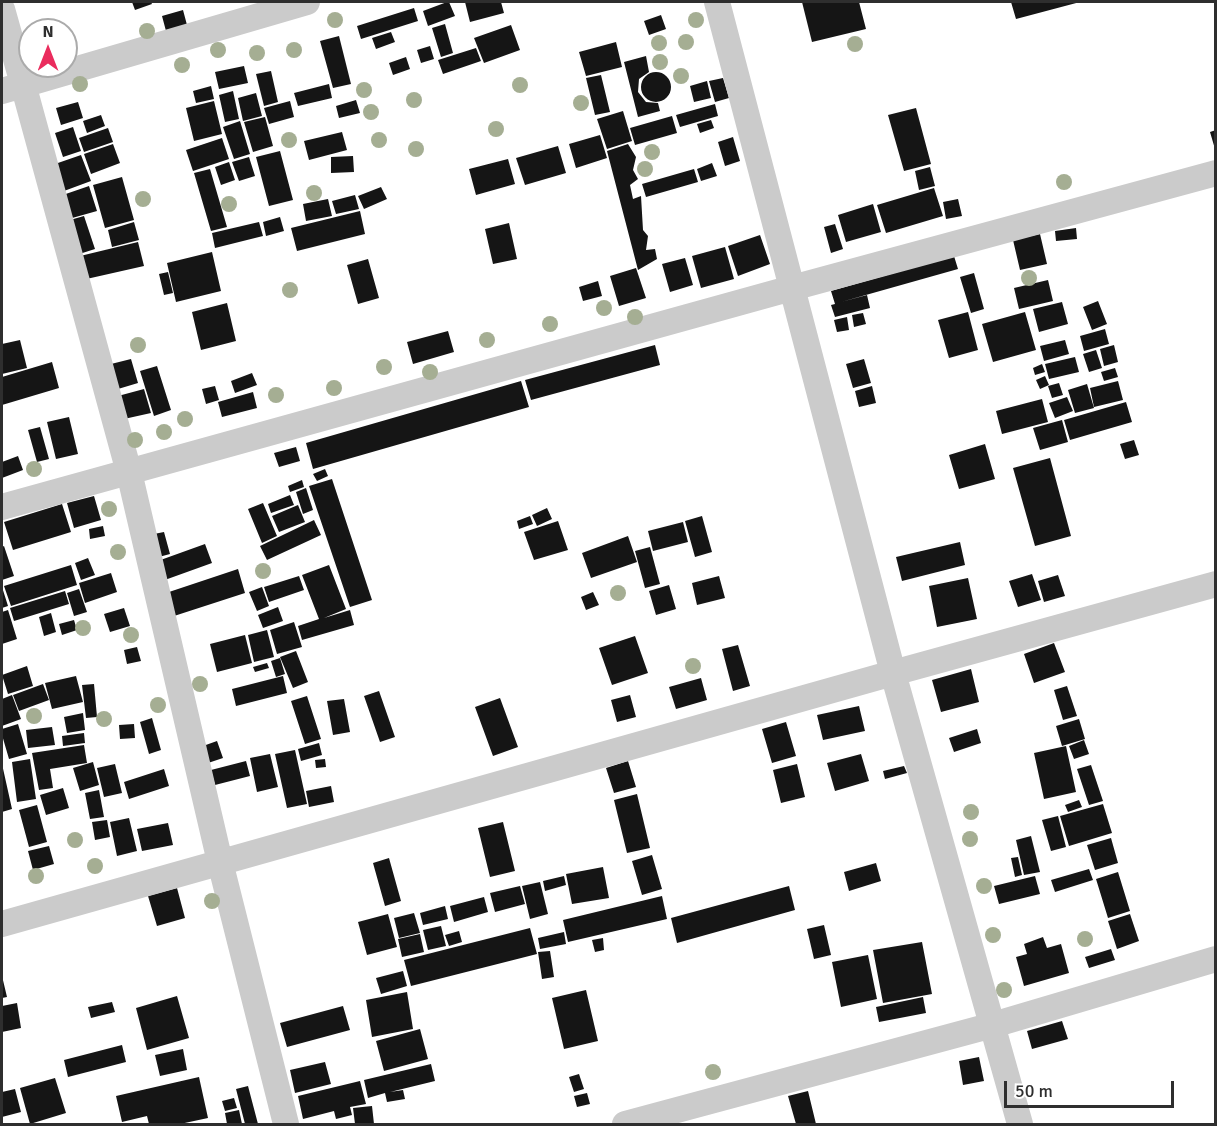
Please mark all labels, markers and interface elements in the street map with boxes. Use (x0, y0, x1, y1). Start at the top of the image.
north arrow (18, 18, 78, 78)
text: N (42, 22, 54, 42)
scale bar (1007, 1069, 1176, 1107)
text: 50 m (1015, 1080, 1053, 1102)

